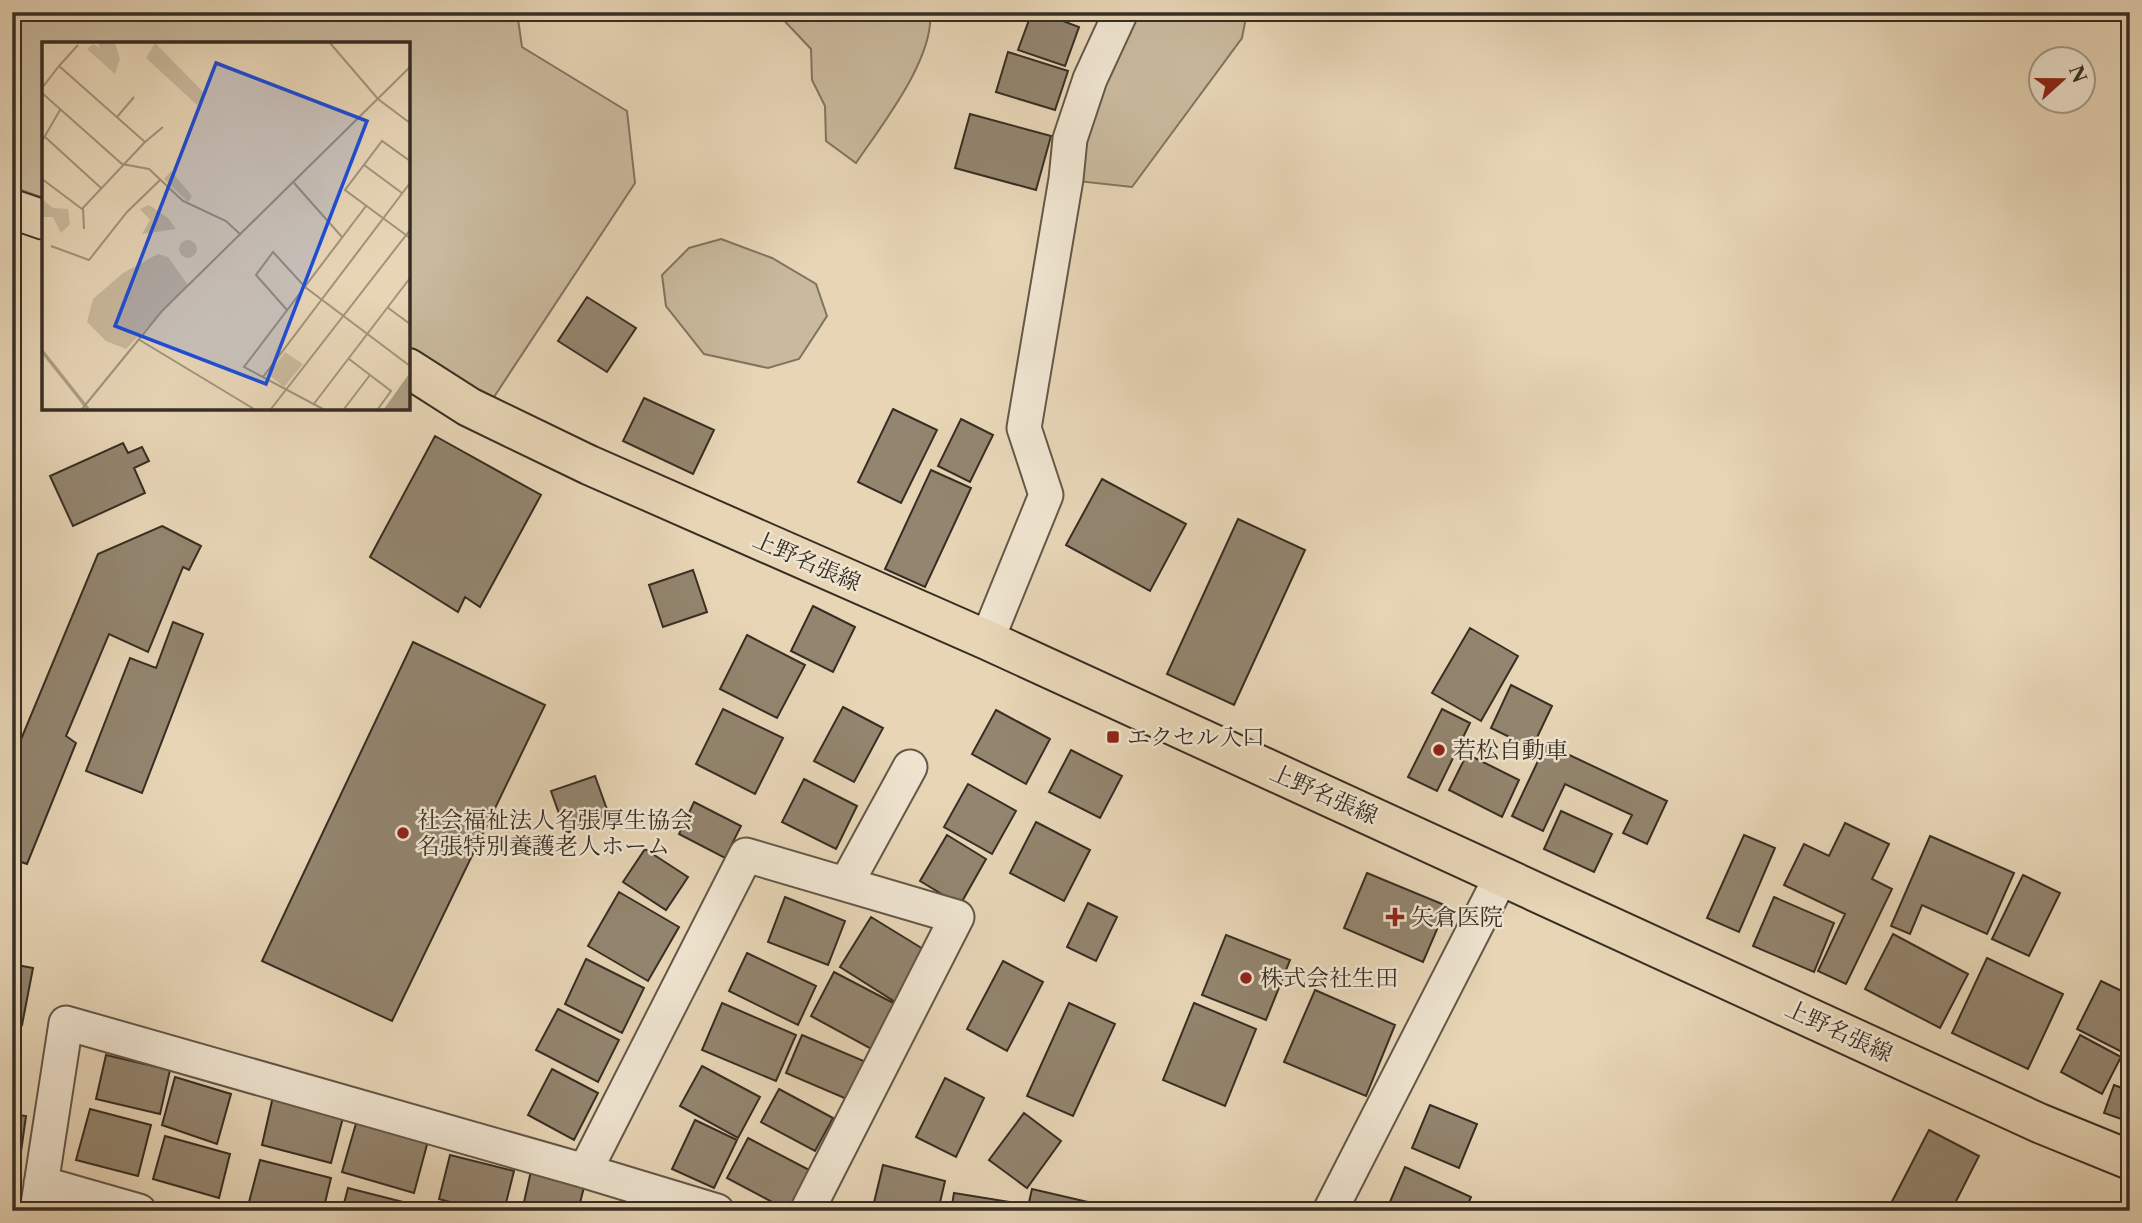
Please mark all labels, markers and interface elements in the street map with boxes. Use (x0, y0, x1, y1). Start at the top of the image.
inset map (42, 42, 410, 410)
north arrow (2026, 46, 2096, 116)
text: N (2064, 62, 2091, 86)
street label: 上野名張線 (749, 525, 865, 597)
place label: エクセル入口 (1127, 723, 1265, 751)
marker: エクセル入口 (1105, 729, 1121, 745)
place label: 若松自動車 (1453, 736, 1568, 764)
marker: 若松自動車 (1431, 742, 1447, 758)
street label: 上野名張線 (1266, 758, 1382, 830)
place label: 社会福祉法人名張厚生協会 名張特別養護老人ホーム (417, 806, 693, 860)
marker: 社会福祉法人名張厚生協会 名張特別養護老人ホーム (395, 825, 411, 841)
place label: 矢倉医院 (1411, 903, 1503, 931)
marker: 矢倉医院 (1385, 907, 1405, 927)
place label: 株式会社生田 (1260, 964, 1398, 992)
marker: 株式会社生田 (1238, 970, 1254, 986)
street label: 上野名張線 (1781, 994, 1897, 1068)

